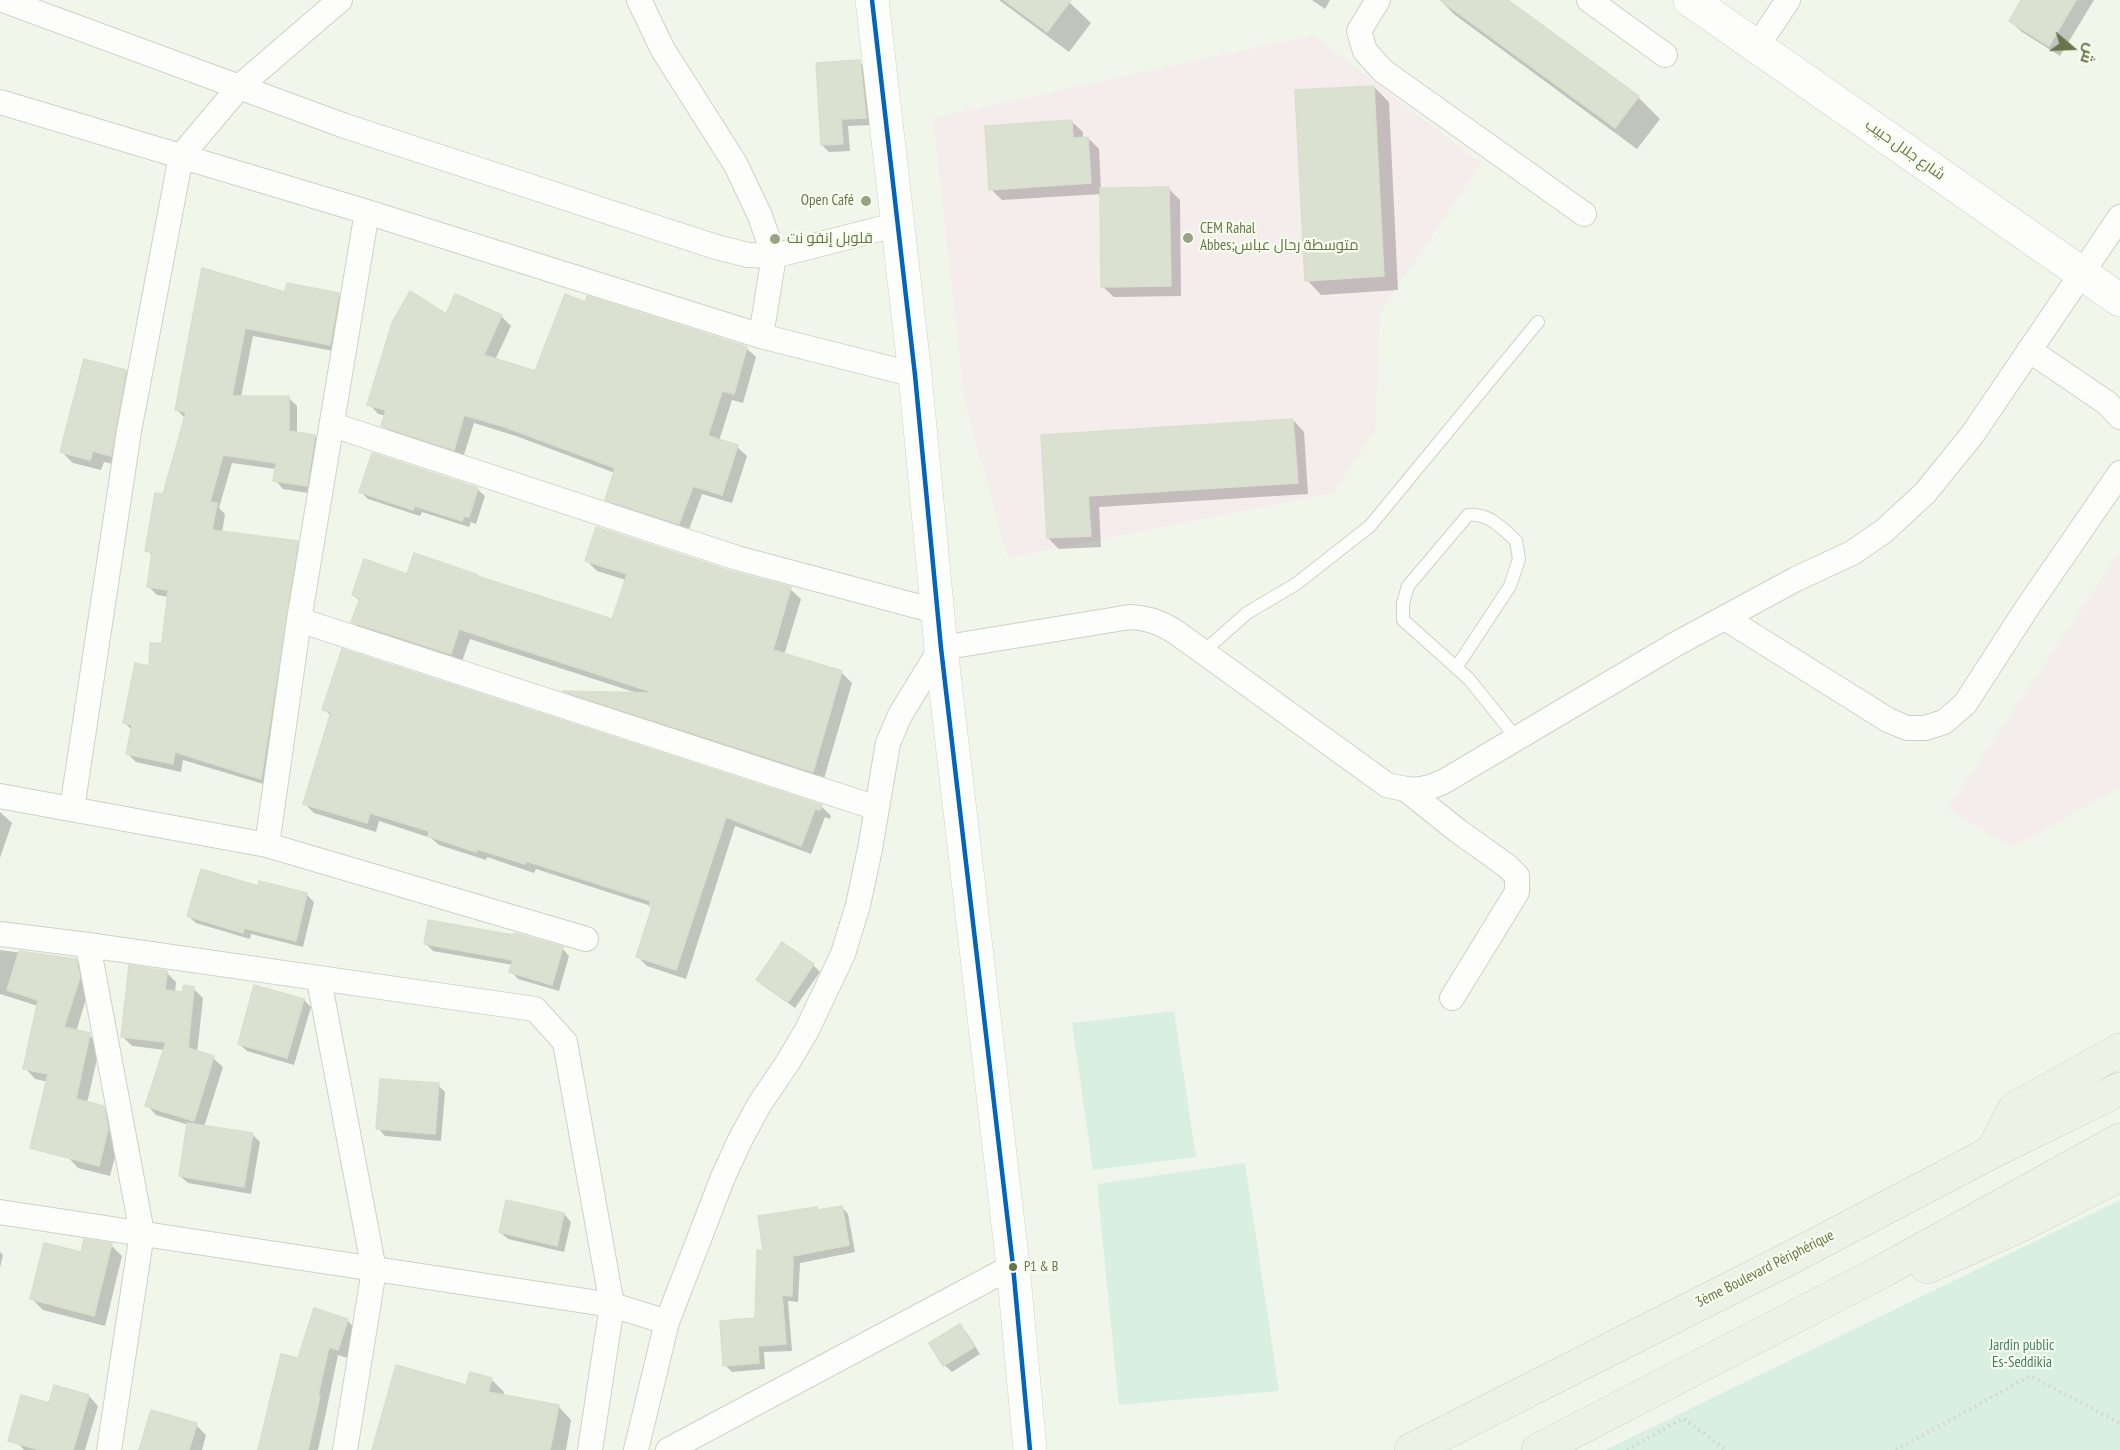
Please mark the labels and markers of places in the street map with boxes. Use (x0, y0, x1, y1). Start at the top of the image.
place label: Open Café (801, 192, 854, 210)
marker: Open Café (859, 194, 873, 208)
place label: CEM Rahal Abbes;متوسطة رحال عباس (1200, 220, 1359, 255)
place label: قلوبل إنفو نت (787, 230, 873, 248)
marker: CEM Rahal Abbes;متوسطة رحال عباس (1181, 231, 1195, 245)
marker: قلوبل إنفو نت (768, 232, 782, 246)
place label: P1 & B (1024, 1259, 1058, 1275)
marker: P1 & B (1007, 1261, 1019, 1273)

